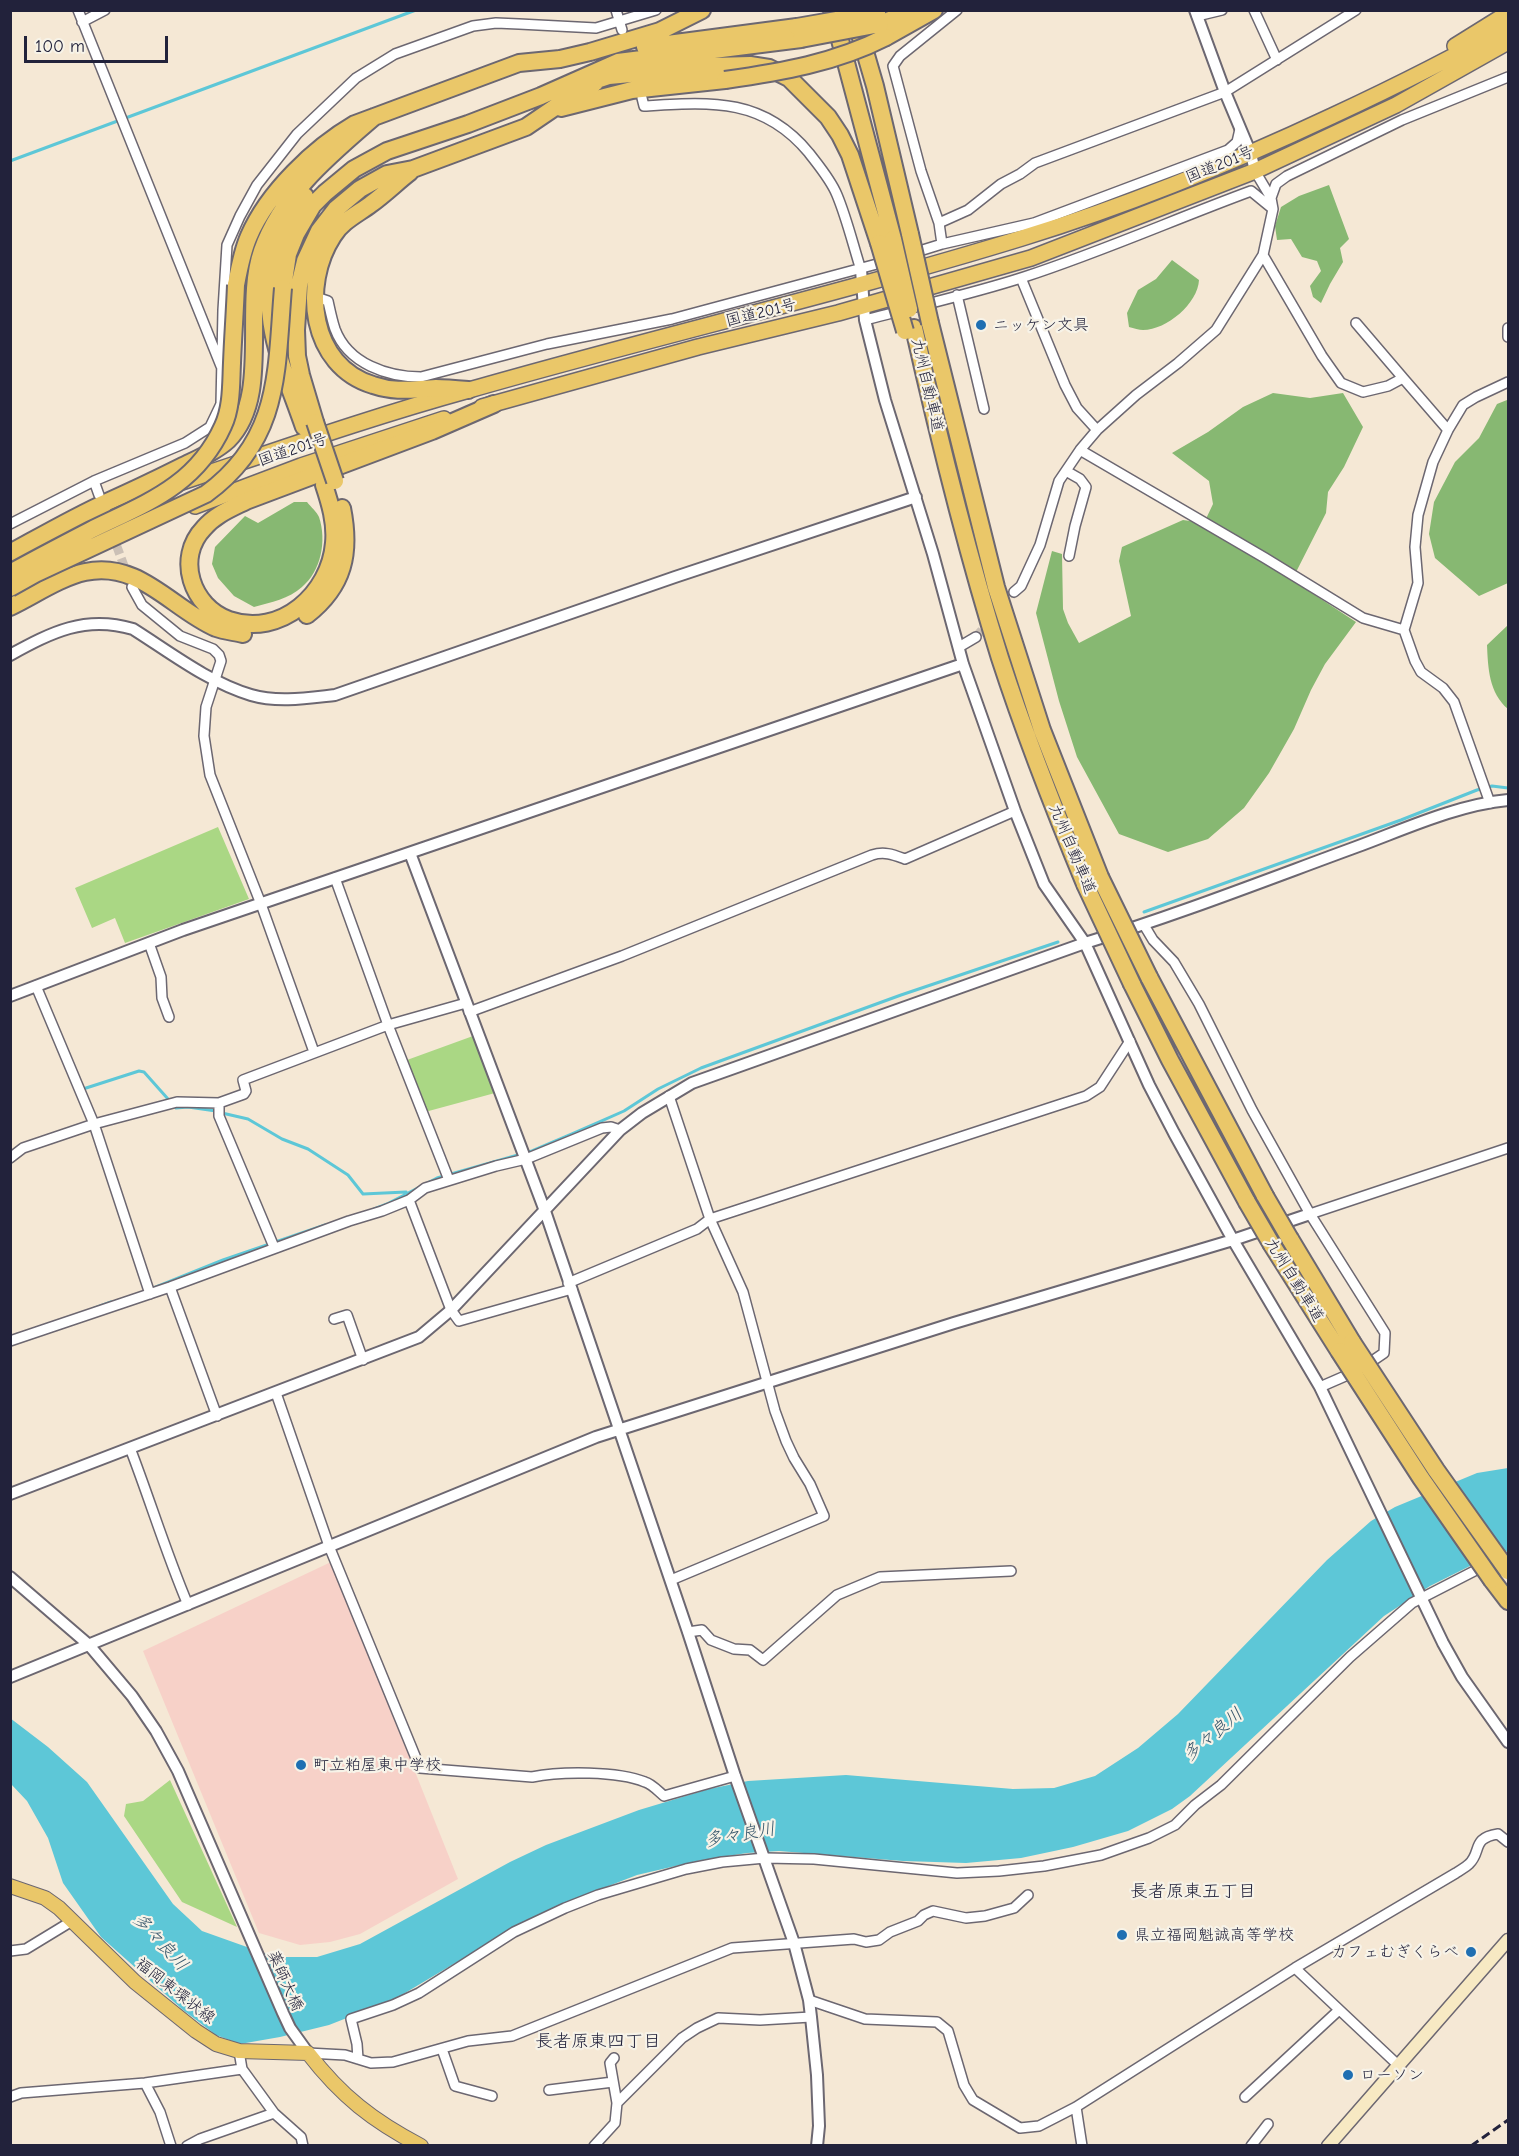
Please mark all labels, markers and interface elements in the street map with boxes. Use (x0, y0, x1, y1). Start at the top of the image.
scale bar (27, 24, 171, 62)
text: 100 m (35, 36, 85, 57)
street label: 国道201号 (1183, 143, 1257, 187)
street label: 国道201号 (724, 295, 798, 331)
place label: ニッケン文具 (993, 315, 1089, 335)
marker: ニッケン文具 (974, 318, 988, 332)
street label: 九州自動車道 (907, 336, 947, 434)
street label: 国道201号 (256, 429, 330, 471)
street label: 九州自動車道 (1044, 801, 1100, 897)
street label: 九州自動車道 (1260, 1234, 1328, 1326)
water label: 多々良川 (1178, 1704, 1248, 1766)
place label: 町立粕屋東中学校 (313, 1755, 441, 1775)
marker: 町立粕屋東中学校 (294, 1758, 308, 1772)
water label: 多々良川 (703, 1818, 777, 1852)
district label: 長者原東五丁目 (1130, 1881, 1256, 1903)
water label: 多々良川 (128, 1908, 192, 1976)
place label: 県立福岡魁誠高等学校 (1134, 1925, 1294, 1945)
marker: 県立福岡魁誠高等学校 (1115, 1928, 1129, 1942)
place label: カフェむぎくらべ (1331, 1942, 1459, 1962)
marker: カフェむぎくらべ (1464, 1945, 1478, 1959)
street label: 薬師大橋 (263, 1948, 307, 2014)
street label: 福岡東環状線 (131, 1954, 219, 2028)
district label: 長者原東四丁目 (535, 2031, 661, 2053)
place label: ローソン (1360, 2065, 1424, 2085)
marker: ローソン (1341, 2068, 1355, 2082)

